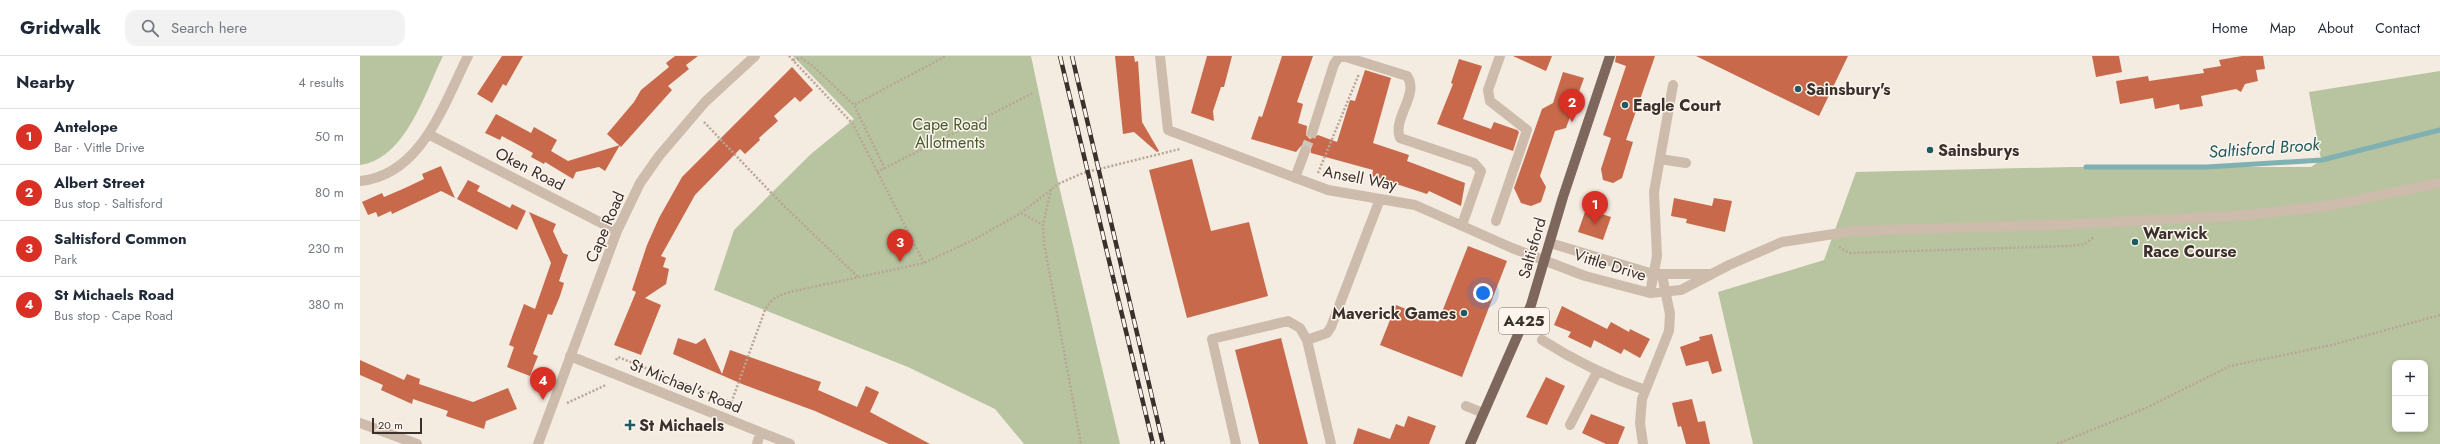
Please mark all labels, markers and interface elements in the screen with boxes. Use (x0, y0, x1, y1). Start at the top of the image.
search box (125, 10, 405, 46)
text: Gridwalk (20, 14, 101, 41)
icon: search (139, 17, 161, 39)
text: Search here (171, 17, 247, 39)
text: Home (2212, 18, 2248, 38)
text: Map (2270, 18, 2296, 38)
text: About (2318, 18, 2353, 38)
text: Contact (2375, 18, 2420, 38)
text: Nearby (16, 70, 74, 94)
text: 4 results (298, 73, 344, 92)
place label: Sainsbury's (1806, 78, 1891, 101)
marker: Sainsbury's (1793, 84, 1803, 94)
pin: 2 (1559, 89, 1585, 122)
place label: Eagle Court (1633, 94, 1722, 117)
marker: Eagle Court (1620, 100, 1630, 110)
park label: Cape Road Allotments (912, 113, 988, 154)
text: Antelope (54, 116, 118, 138)
text: 1 (26, 127, 32, 146)
text: 50 m (315, 127, 344, 146)
water label: Saltisford Brook (2208, 132, 2321, 164)
text: Bar · Vittle Drive (54, 138, 144, 157)
place label: Sainsburys (1938, 139, 2019, 162)
street label: Oken Road (491, 142, 569, 196)
marker: Sainsburys (1925, 145, 1935, 155)
street label: Ansell Way (1321, 160, 1400, 197)
text: Albert Street (54, 172, 144, 194)
text: 2 (25, 183, 33, 202)
text: 80 m (315, 183, 344, 202)
street label: Cape Road (580, 188, 630, 266)
pin: 1 (1582, 191, 1608, 224)
text: Bus stop · Saltisford (54, 194, 163, 213)
street label: Saltisford (1512, 215, 1552, 281)
place label: Warwick Race Course (2143, 222, 2237, 263)
text: Saltisford Common (54, 228, 187, 250)
pin: 3 (887, 229, 913, 262)
marker: Warwick Race Course (2130, 237, 2140, 247)
text: 3 (25, 239, 33, 258)
text: 230 m (308, 239, 344, 258)
street label: Vittle Drive (1571, 243, 1649, 287)
text: Park (54, 250, 77, 269)
your location (1473, 283, 1493, 303)
text: St Michaels Road (54, 284, 174, 306)
text: 4 (24, 295, 34, 314)
text: 380 m (308, 295, 344, 314)
place label: Maverick Games (1332, 302, 1456, 325)
text: Bus stop · Cape Road (54, 306, 173, 325)
marker: Maverick Games (1459, 308, 1469, 318)
road number: A425 (1499, 308, 1549, 334)
street label: St Michael's Road (627, 353, 745, 419)
map controls (2392, 360, 2428, 432)
button: + (2392, 360, 2428, 396)
pin: 4 (530, 367, 556, 400)
button: − (2392, 396, 2428, 432)
place label: St Michaels (639, 414, 724, 437)
scale bar (372, 416, 422, 435)
text: 20 m (378, 417, 403, 433)
marker: St Michaels (624, 419, 636, 431)

